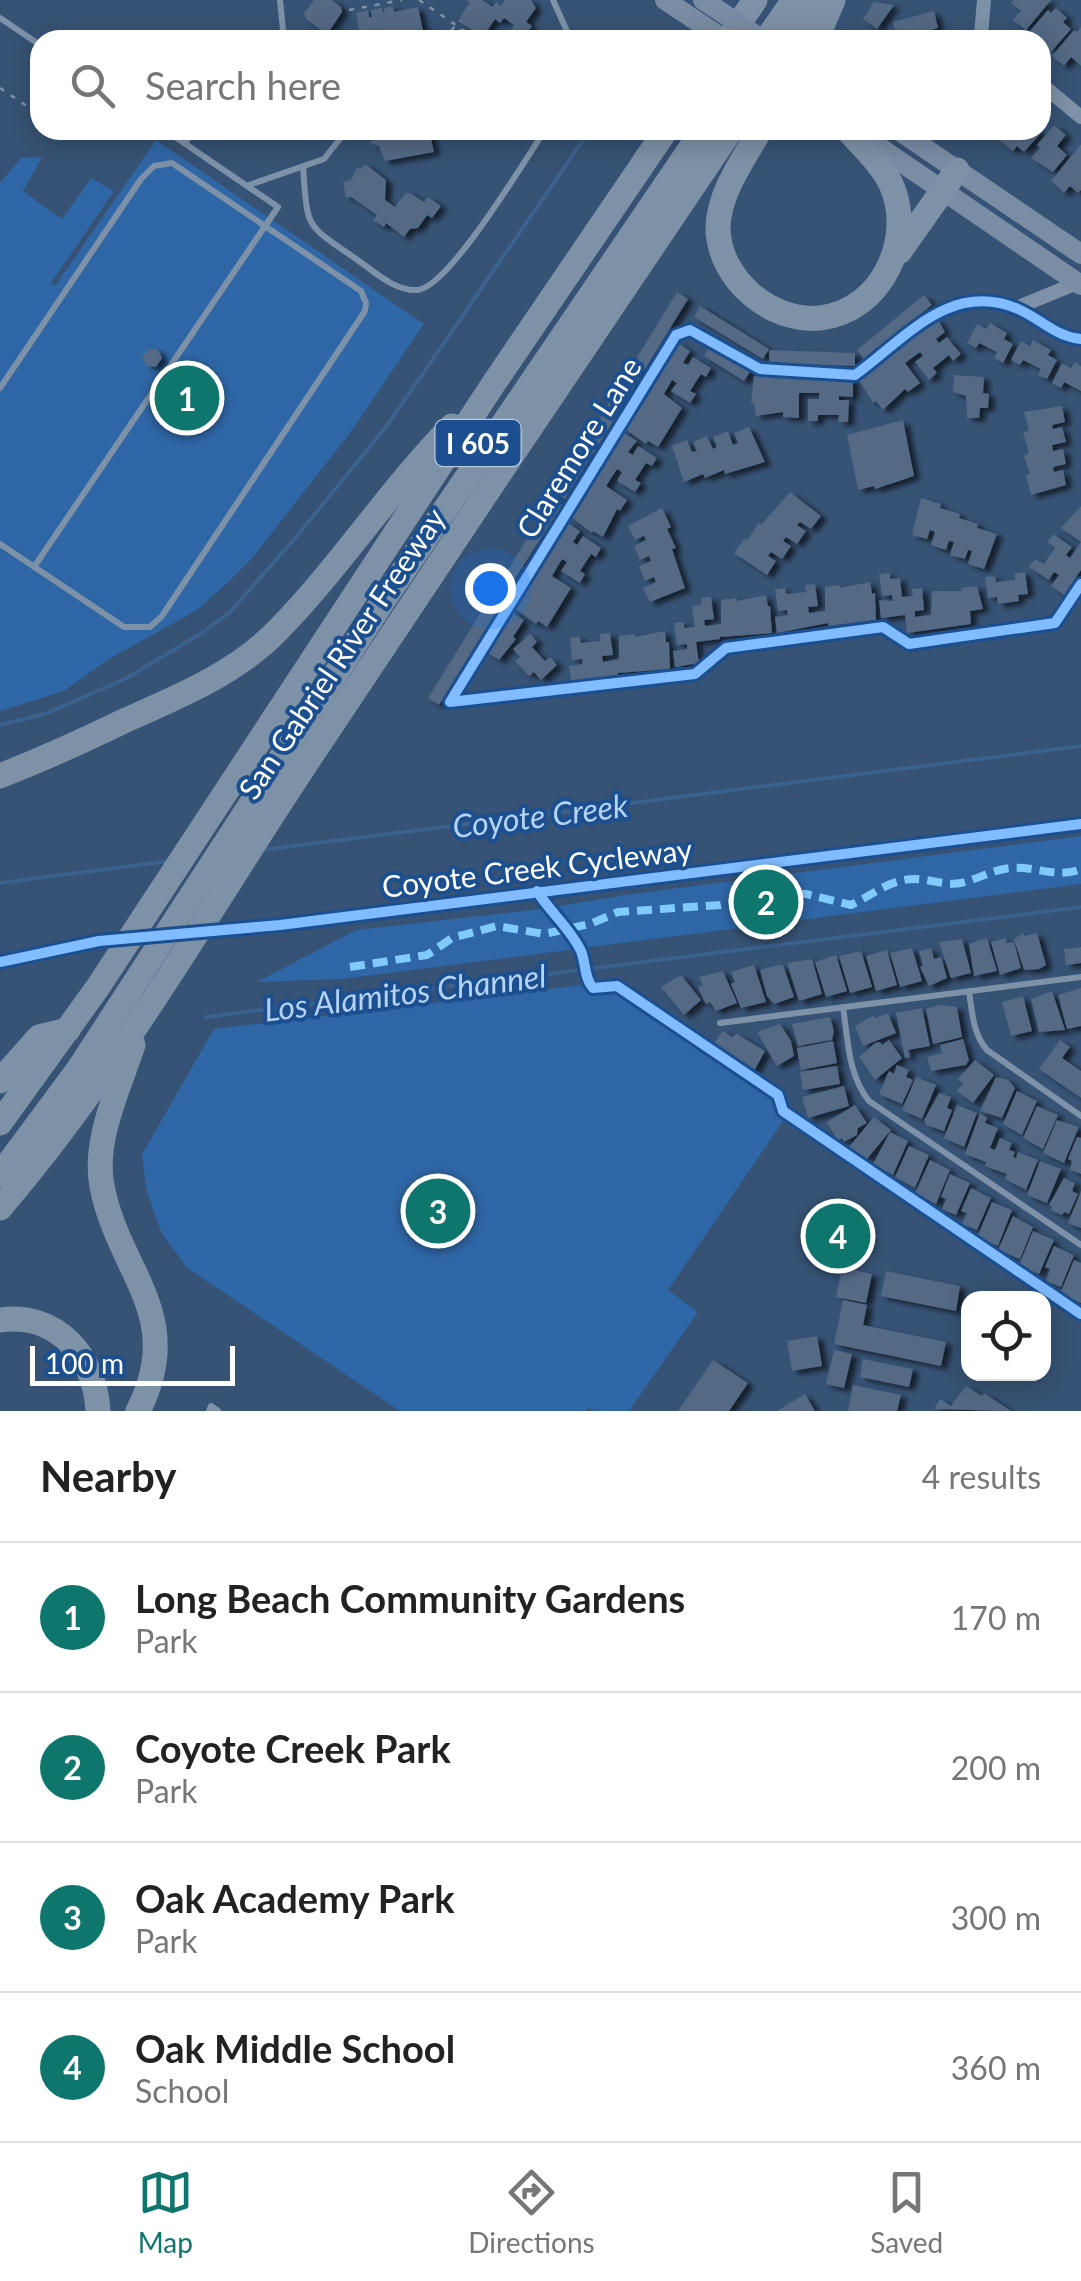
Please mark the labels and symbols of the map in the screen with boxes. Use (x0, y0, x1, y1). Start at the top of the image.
street label: Claremore Lane (508, 350, 648, 544)
pin: 1 (154, 360, 220, 436)
road number: I 605 (436, 420, 520, 466)
street label: San Gabriel River Freeway (230, 500, 452, 805)
your location (465, 563, 516, 614)
water label: Coyote Creek (450, 785, 631, 845)
street label: Coyote Creek Cycleway (380, 830, 695, 904)
pin: 2 (734, 864, 798, 940)
water label: Los Alamitos Channel (262, 955, 548, 1029)
pin: 3 (406, 1174, 470, 1248)
pin: 4 (806, 1198, 870, 1274)
scale bar (30, 1341, 235, 1386)

